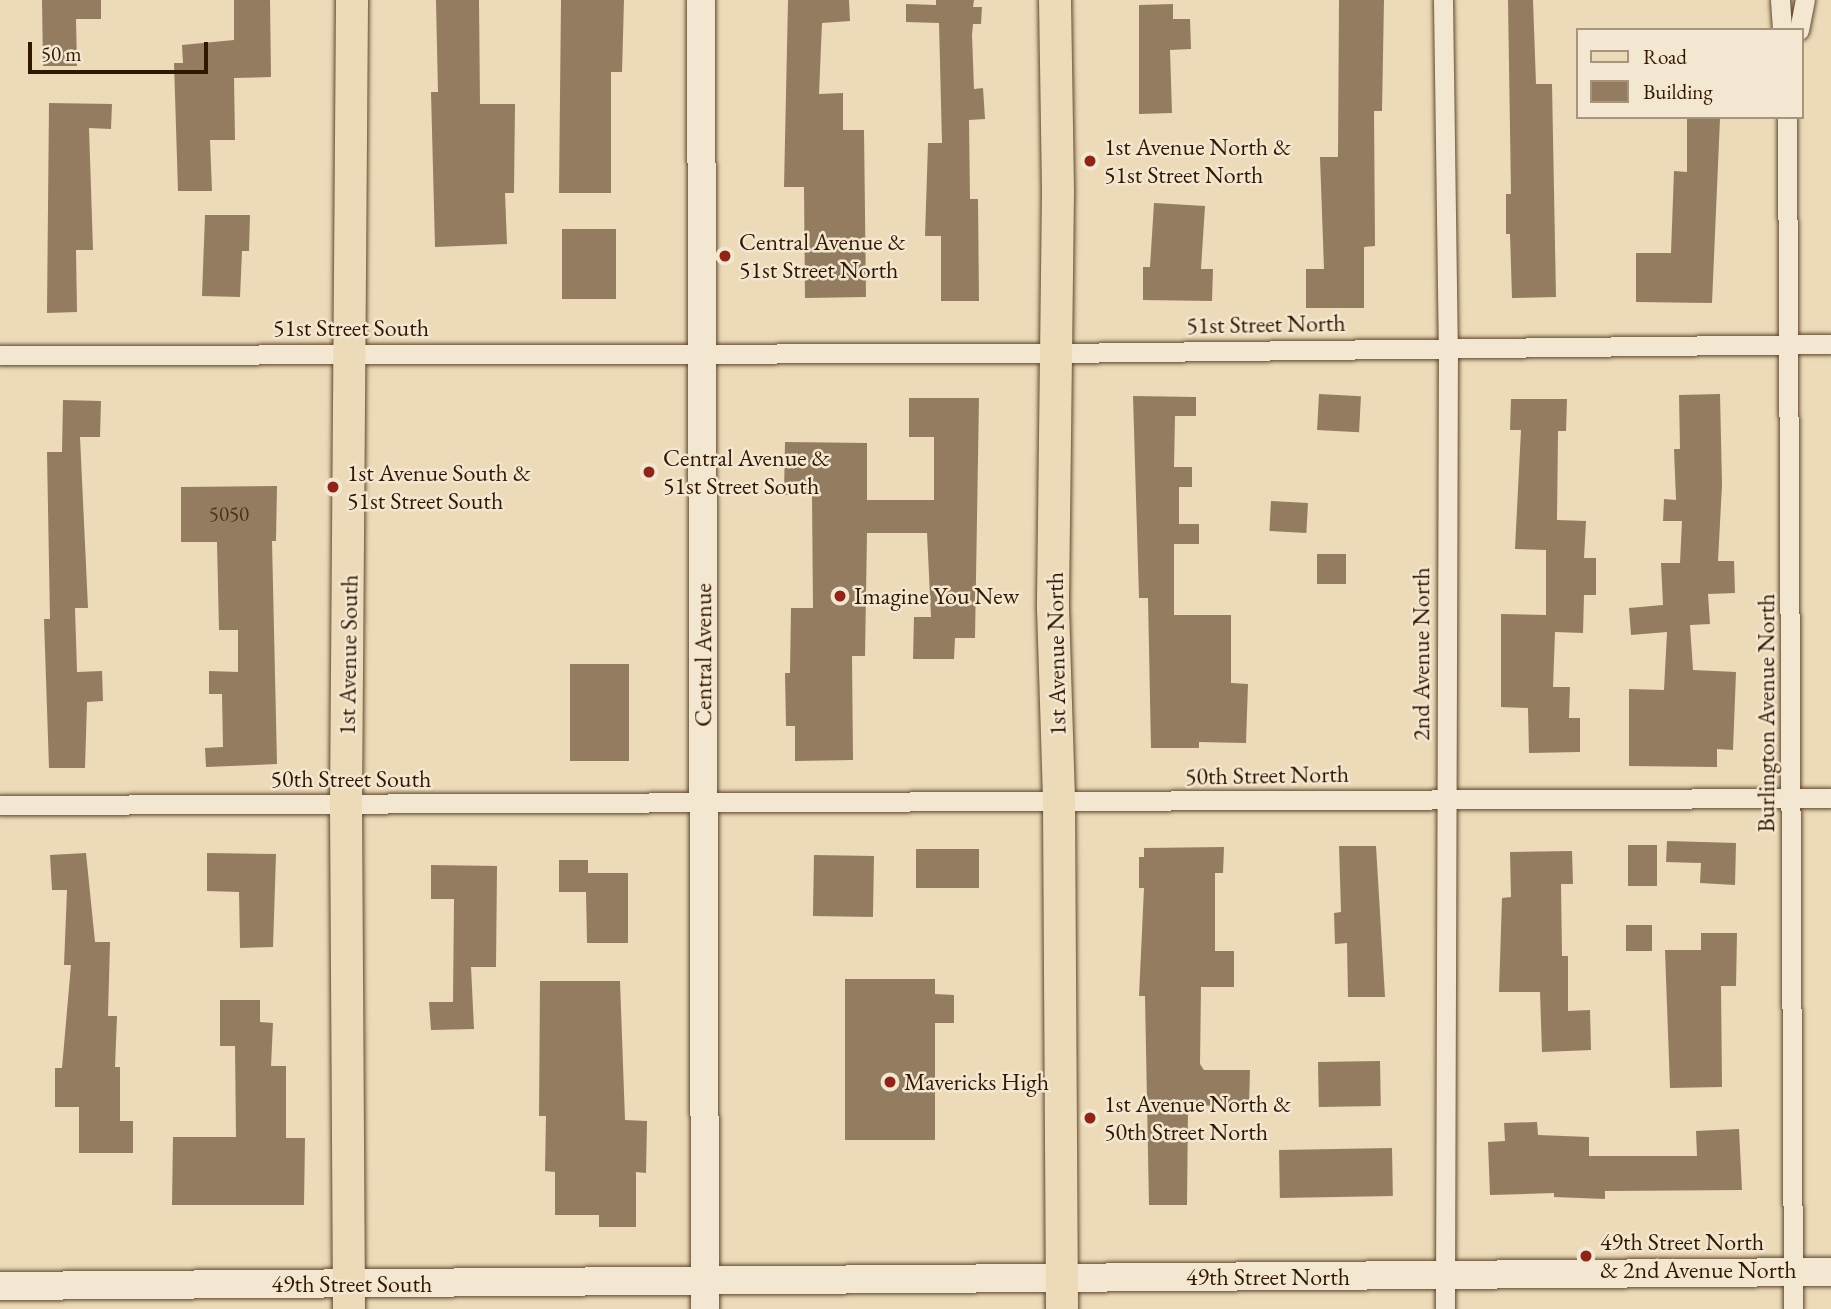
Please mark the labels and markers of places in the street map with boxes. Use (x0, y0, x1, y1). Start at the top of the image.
place label: 1st Avenue North & 51st Street North (1104, 133, 1291, 189)
marker: 1st Avenue North & 51st Street North (1082, 153, 1098, 169)
place label: Central Avenue & 51st Street North (739, 228, 906, 284)
marker: Central Avenue & 51st Street North (717, 248, 733, 264)
place label: Central Avenue & 51st Street South (663, 444, 830, 500)
place label: 1st Avenue South & 51st Street South (347, 459, 531, 515)
marker: Central Avenue & 51st Street South (641, 464, 657, 480)
marker: 1st Avenue South & 51st Street South (325, 479, 341, 495)
place label: Imagine You New (854, 582, 1019, 610)
marker: Imagine You New (832, 588, 848, 604)
place label: Mavericks High (904, 1068, 1049, 1096)
marker: Mavericks High (882, 1074, 898, 1090)
place label: 1st Avenue North & 50th Street North (1104, 1090, 1291, 1146)
marker: 1st Avenue North & 50th Street North (1082, 1110, 1098, 1126)
place label: 49th Street North & 2nd Avenue North (1600, 1228, 1797, 1284)
marker: 49th Street North & 2nd Avenue North (1578, 1248, 1594, 1264)

